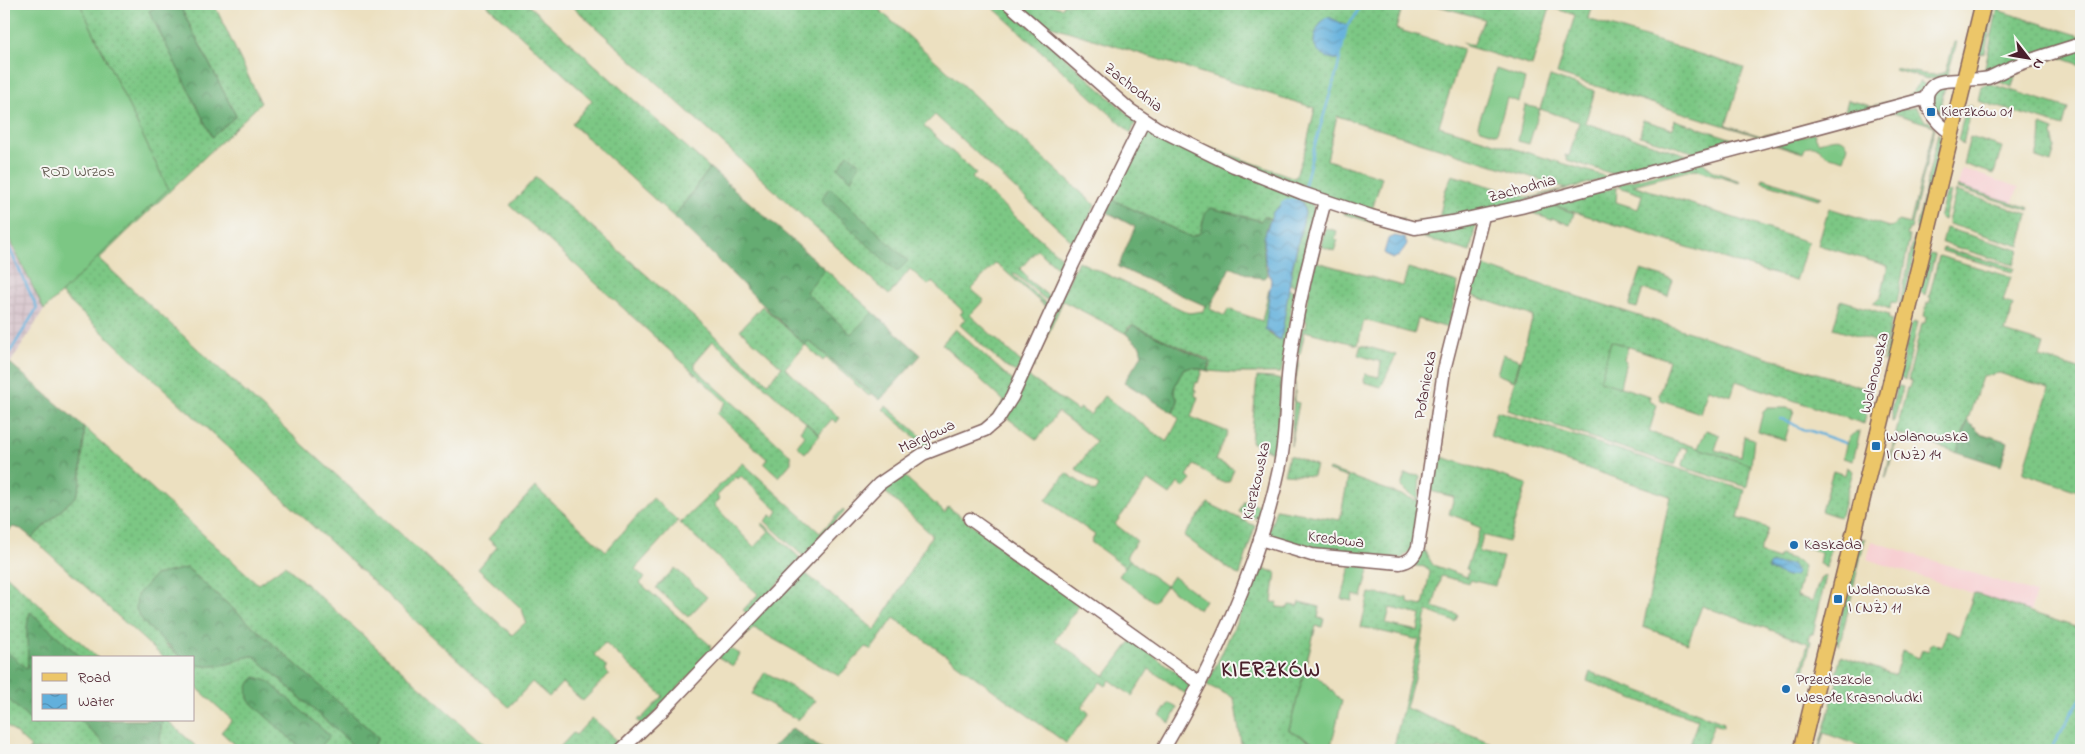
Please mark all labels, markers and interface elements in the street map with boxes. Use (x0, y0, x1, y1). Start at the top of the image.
north arrow (2002, 32, 2052, 82)
text: N (2026, 54, 2049, 73)
street label: Zachodnia (1098, 57, 1168, 119)
place label: Kierzków 01 (1941, 100, 2012, 124)
marker: Kierzków 01 (1925, 106, 1937, 118)
park label: ROD Wrzos (41, 160, 115, 184)
street label: Zachodnia (1485, 168, 1559, 210)
street label: Wolanowska (1854, 330, 1896, 416)
street label: Połaniecka (1408, 349, 1444, 421)
street label: Marglowa (895, 413, 959, 461)
place label: Wolanowska I (NŻ) 14 (1886, 425, 1968, 467)
street label: Kierzkowska (1236, 440, 1278, 522)
marker: Wolanowska I (NŻ) 14 (1870, 440, 1882, 452)
street label: Kredowa (1307, 525, 1365, 555)
place label: Kaskada (1804, 533, 1862, 557)
marker: Kaskada (1788, 539, 1800, 551)
place label: Wolanowska I (NŻ) 11 (1848, 578, 1930, 620)
marker: Wolanowska I (NŻ) 11 (1832, 593, 1844, 605)
legend (32, 656, 195, 722)
district label: KIERZKÓW (1221, 656, 1321, 686)
text: Road (78, 667, 111, 689)
place label: Przedszkole Wesołe Krasnoludki (1796, 668, 1922, 710)
marker: Przedszkole Wesołe Krasnoludki (1780, 683, 1792, 695)
text: Water (78, 691, 114, 713)

